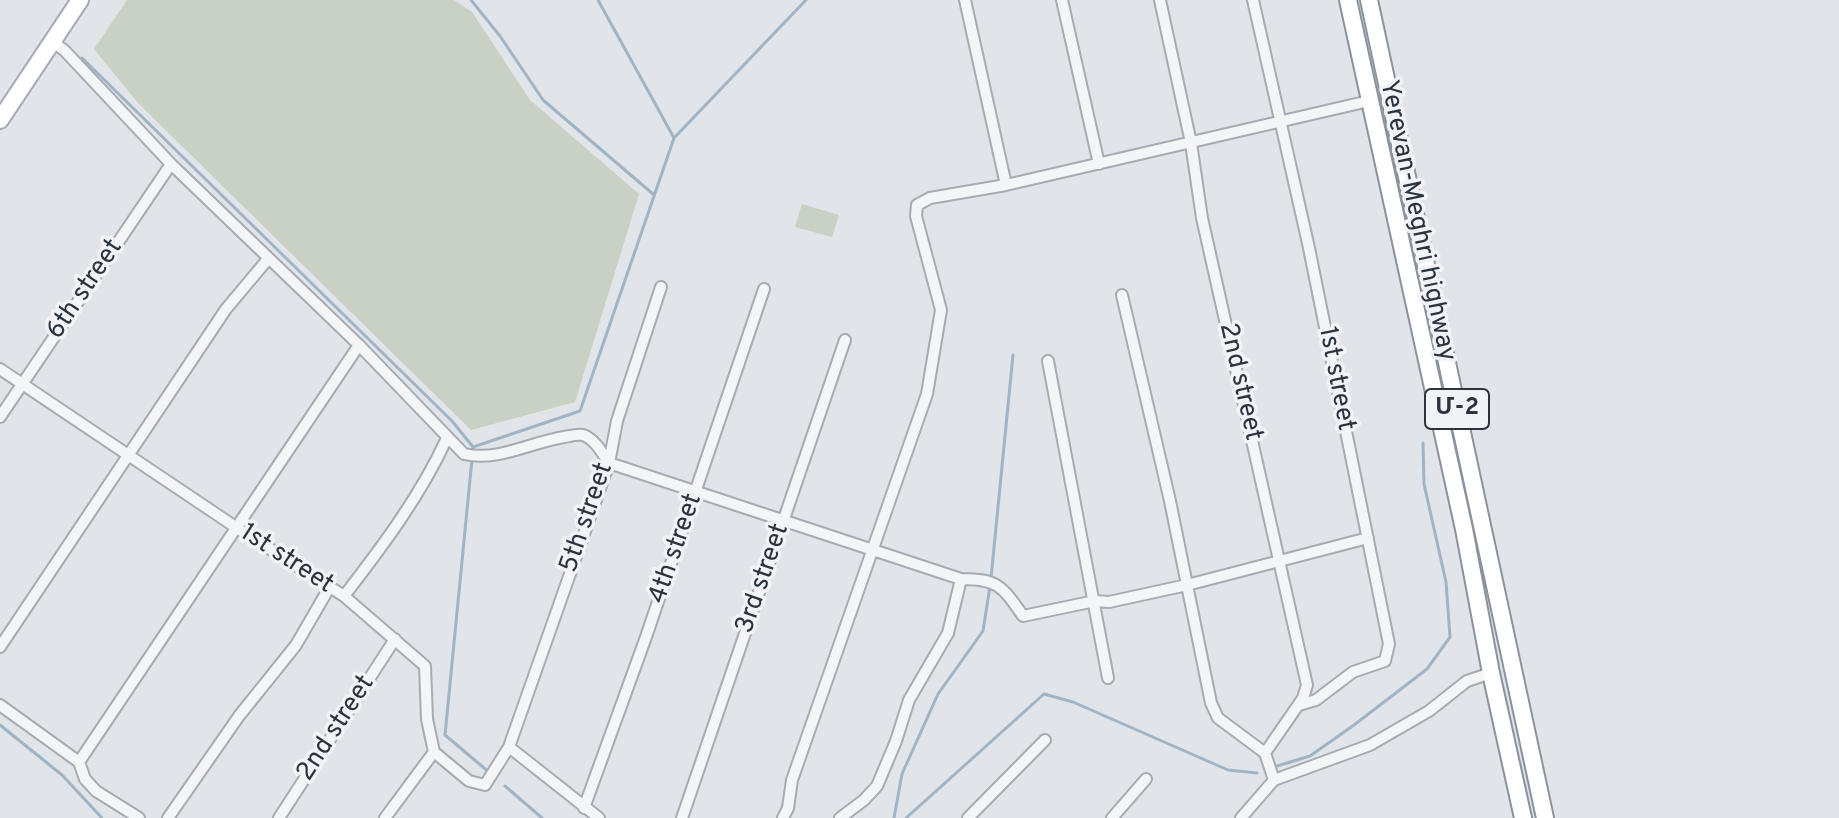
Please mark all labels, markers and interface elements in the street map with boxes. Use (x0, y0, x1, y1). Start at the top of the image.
street label: Yerevan-Meghri highway (1371, 78, 1461, 364)
street label: 6th street (41, 234, 131, 346)
street label: 2nd street (1210, 320, 1268, 444)
street label: 1st street (1310, 324, 1360, 434)
road number: Մ-2 (1425, 389, 1489, 429)
street label: 5th street (555, 459, 621, 577)
street label: 4th street (644, 490, 710, 608)
street label: 1st street (233, 518, 339, 602)
street label: 3rd street (731, 520, 797, 638)
street label: 2nd street (291, 670, 383, 788)

